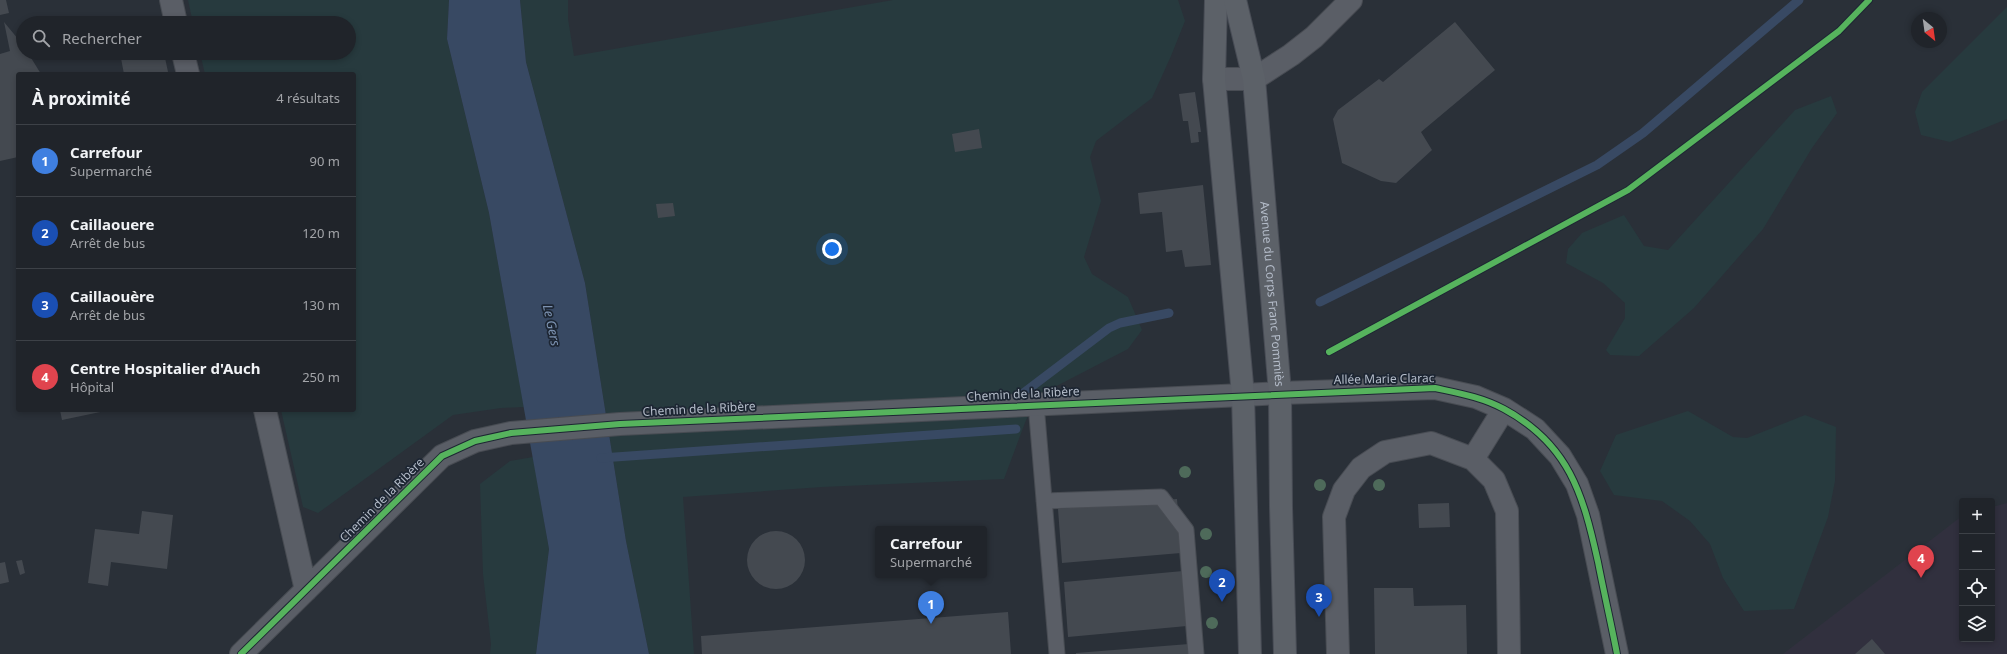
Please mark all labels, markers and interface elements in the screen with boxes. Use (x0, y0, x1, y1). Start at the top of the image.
north arrow (1911, 12, 1947, 48)
search box (16, 16, 356, 60)
icon: search (30, 27, 52, 49)
text: Rechercher (62, 28, 142, 48)
text: À proximité (32, 87, 131, 110)
text: 4 résultats (276, 89, 340, 107)
text: Carrefour (70, 142, 142, 162)
text: 1 (41, 152, 49, 170)
text: 90 m (310, 152, 340, 170)
text: Supermarché (70, 162, 152, 180)
street label: Avenue du Corps Franc Pommiès (1256, 201, 1288, 388)
text: Caillaouere (70, 214, 154, 234)
text: 2 (41, 224, 49, 242)
text: 120 m (302, 224, 340, 242)
text: Arrêt de bus (70, 234, 145, 252)
your location (822, 239, 842, 259)
text: Caillaouère (70, 286, 154, 306)
text: 3 (41, 296, 49, 314)
text: 130 m (302, 296, 340, 314)
water label: Le Gers (539, 302, 565, 348)
text: Arrêt de bus (70, 306, 145, 324)
text: Centre Hospitalier d'Auch (70, 358, 261, 378)
text: 4 (41, 368, 49, 386)
text: 250 m (302, 368, 340, 386)
street label: Allée Marie Clarac (1333, 369, 1435, 388)
text: Hôpital (70, 378, 114, 396)
street label: Chemin de la Ribère (966, 382, 1080, 405)
street label: Chemin de la Ribère (642, 397, 756, 420)
street label: Chemin de la Ribère (336, 454, 428, 546)
map controls (1959, 498, 1995, 642)
button: + (1959, 498, 1995, 534)
popup (875, 526, 987, 578)
text: Carrefour (890, 533, 962, 553)
button: − (1959, 534, 1995, 570)
pin: 4 (1908, 545, 1934, 578)
text: Supermarché (890, 553, 972, 571)
pin: 2 (1209, 569, 1235, 602)
button: locate (1959, 570, 1995, 606)
pin: 3 (1306, 584, 1332, 617)
pin: 1 (918, 591, 944, 624)
button: layers (1959, 606, 1995, 642)

